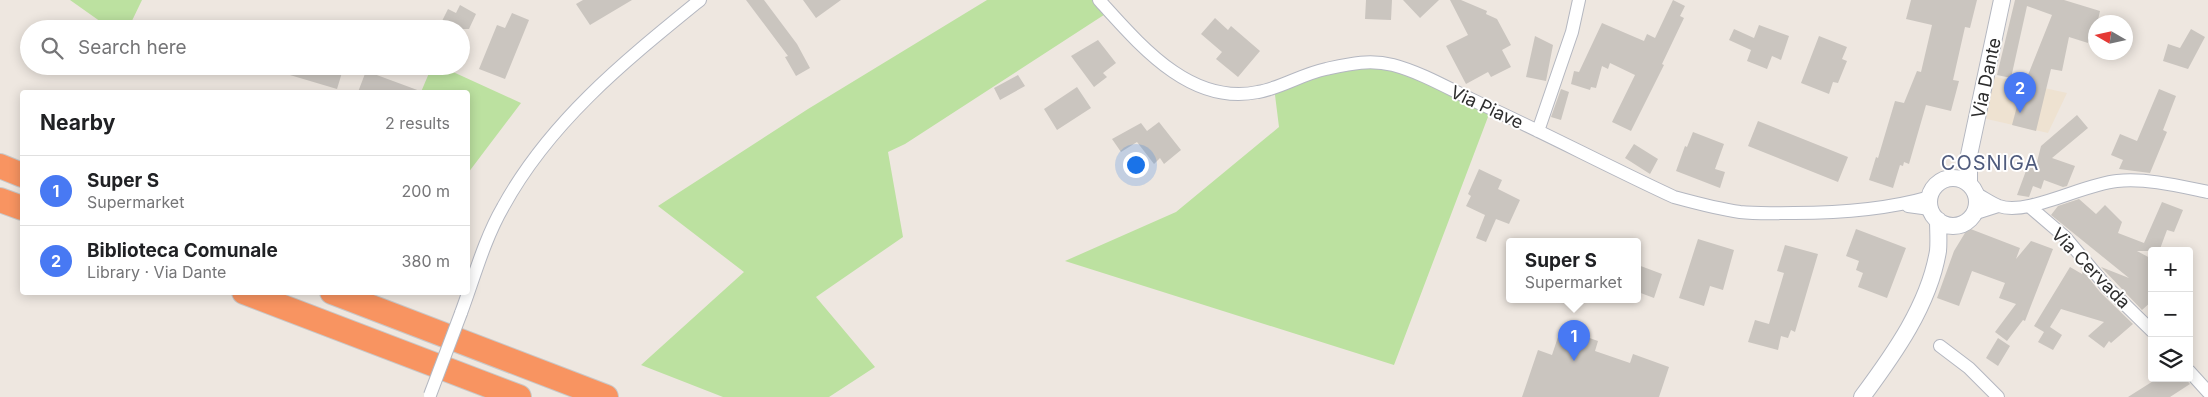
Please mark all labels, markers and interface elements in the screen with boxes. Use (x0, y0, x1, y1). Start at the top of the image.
north arrow (2088, 15, 2133, 60)
search box (20, 20, 470, 75)
icon: search (38, 34, 66, 62)
text: Search here (78, 36, 187, 59)
street label: Via Dante (1967, 36, 2005, 120)
pin: 2 (2004, 72, 2036, 113)
street label: Via Piave (1447, 81, 1527, 133)
text: Nearby (40, 110, 115, 135)
text: 2 results (385, 113, 450, 133)
district label: COSNIGA (1941, 151, 2039, 175)
your location (1123, 152, 1149, 178)
text: Super S (87, 169, 159, 192)
text: 1 (53, 181, 59, 201)
text: 200 m (402, 181, 450, 201)
text: Supermarket (87, 192, 184, 212)
street label: Via Cervada (2047, 223, 2135, 313)
popup (1506, 238, 1641, 303)
text: Biblioteca Comunale (87, 239, 278, 262)
map controls (2148, 247, 2193, 382)
button: + (2148, 247, 2193, 292)
text: Super S (1525, 249, 1597, 272)
text: 2 (51, 251, 61, 271)
text: 380 m (402, 251, 450, 271)
text: Library · Via Dante (87, 262, 226, 282)
text: Supermarket (1525, 272, 1622, 292)
button: − (2148, 292, 2193, 337)
pin: 1 (1558, 320, 1590, 361)
button: layers (2148, 337, 2193, 382)

